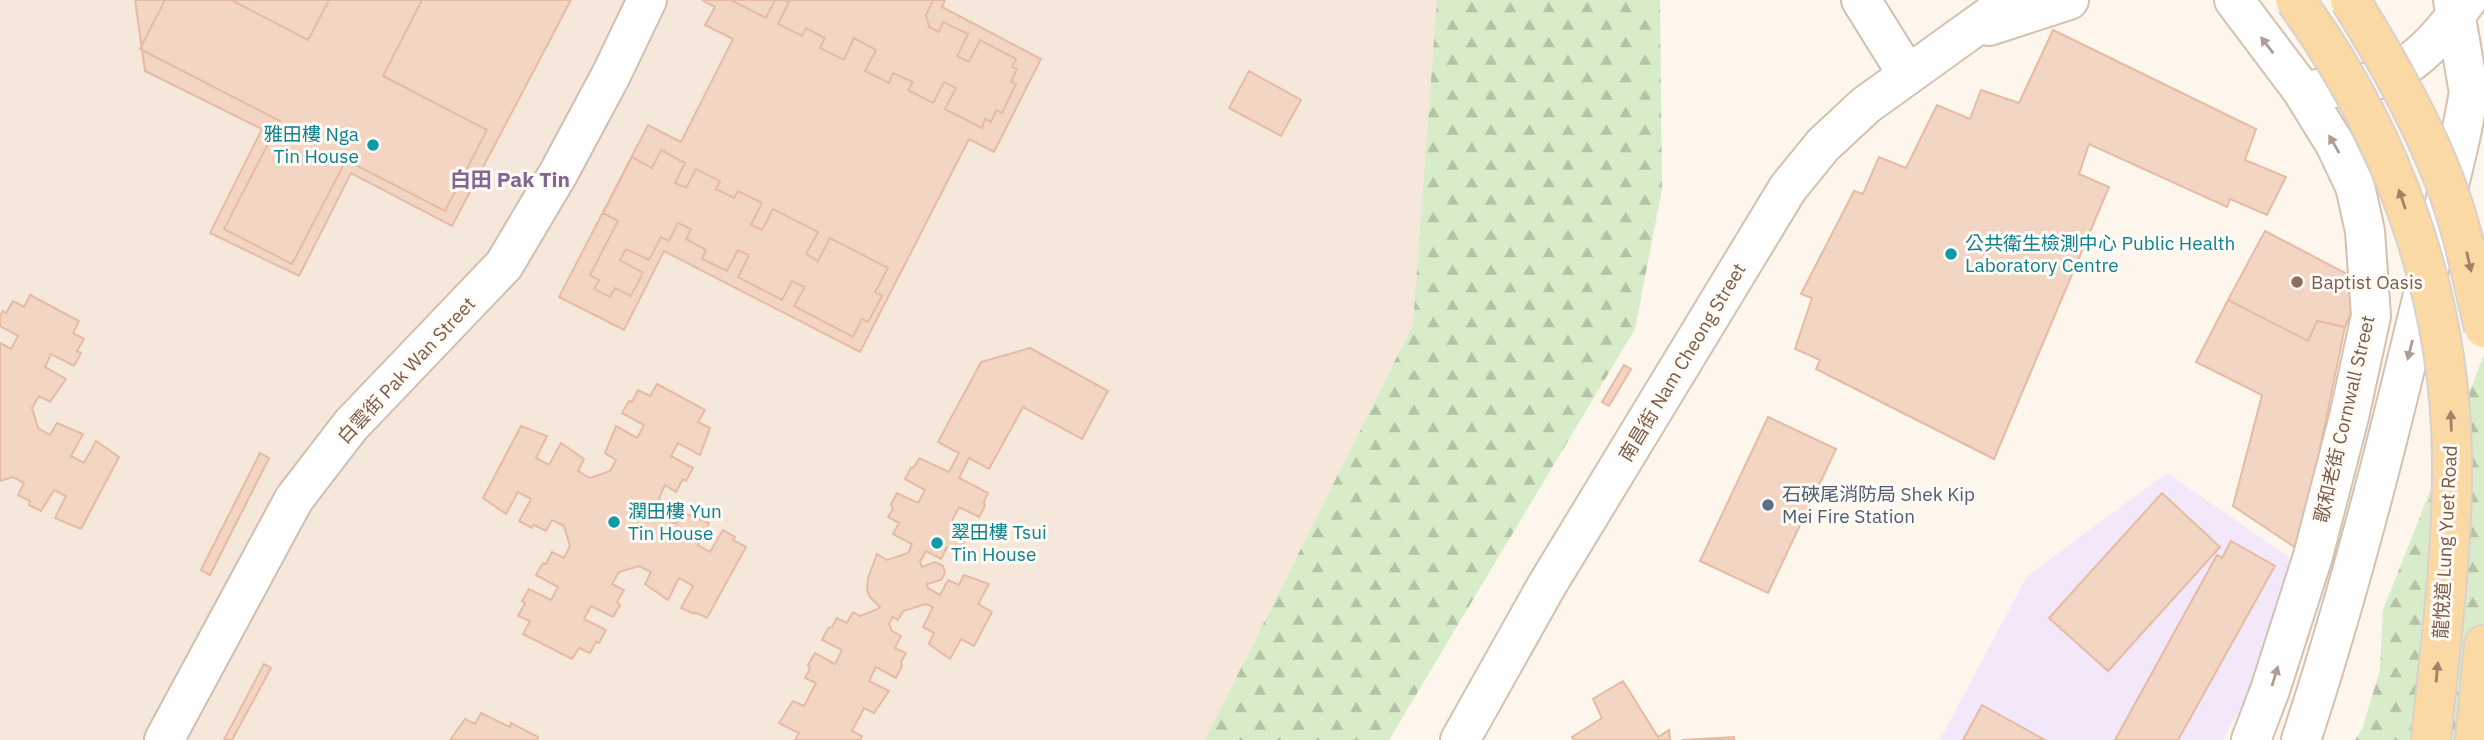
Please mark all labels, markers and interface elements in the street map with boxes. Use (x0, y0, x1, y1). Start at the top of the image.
one-way arrow (2260, 36, 2275, 54)
place label: 雅田樓 Nga Tin House (264, 122, 359, 168)
one-way arrow (2328, 135, 2340, 154)
marker: 雅田樓 Nga Tin House (365, 137, 381, 153)
district label: 白田 Pak Tin (450, 165, 570, 193)
one-way arrow (2396, 189, 2407, 210)
place label: 公共衛生檢測中心 Public Health Laboratory Centre (1965, 231, 2235, 277)
marker: 公共衛生檢測中心 Public Health Laboratory Centre (1943, 246, 1959, 262)
one-way arrow (2464, 251, 2475, 273)
street label: 南昌街 Nam Cheong Street (1613, 258, 1751, 466)
place label: Baptist Oasis (2311, 270, 2423, 294)
marker: Baptist Oasis (2289, 274, 2305, 290)
street label: 白雲街 Pak Wan Street (332, 292, 480, 448)
street label: 歌和老街 Cornwall Street (2308, 313, 2380, 525)
one-way arrow (2404, 339, 2415, 361)
one-way arrow (2445, 409, 2456, 431)
street label: 龍悅道 Lung Yuet Road (2428, 445, 2462, 639)
place label: 石硤尾消防局 Shek Kip Mei Fire Station (1782, 482, 1975, 528)
marker: 石硤尾消防局 Shek Kip Mei Fire Station (1760, 497, 1776, 513)
place label: 潤田樓 Yun Tin House (628, 499, 722, 545)
marker: 潤田樓 Yun Tin House (606, 514, 622, 530)
place label: 翠田樓 Tsui Tin House (951, 520, 1047, 566)
marker: 翠田樓 Tsui Tin House (929, 535, 945, 551)
one-way arrow (2432, 661, 2443, 683)
one-way arrow (2270, 665, 2280, 686)

